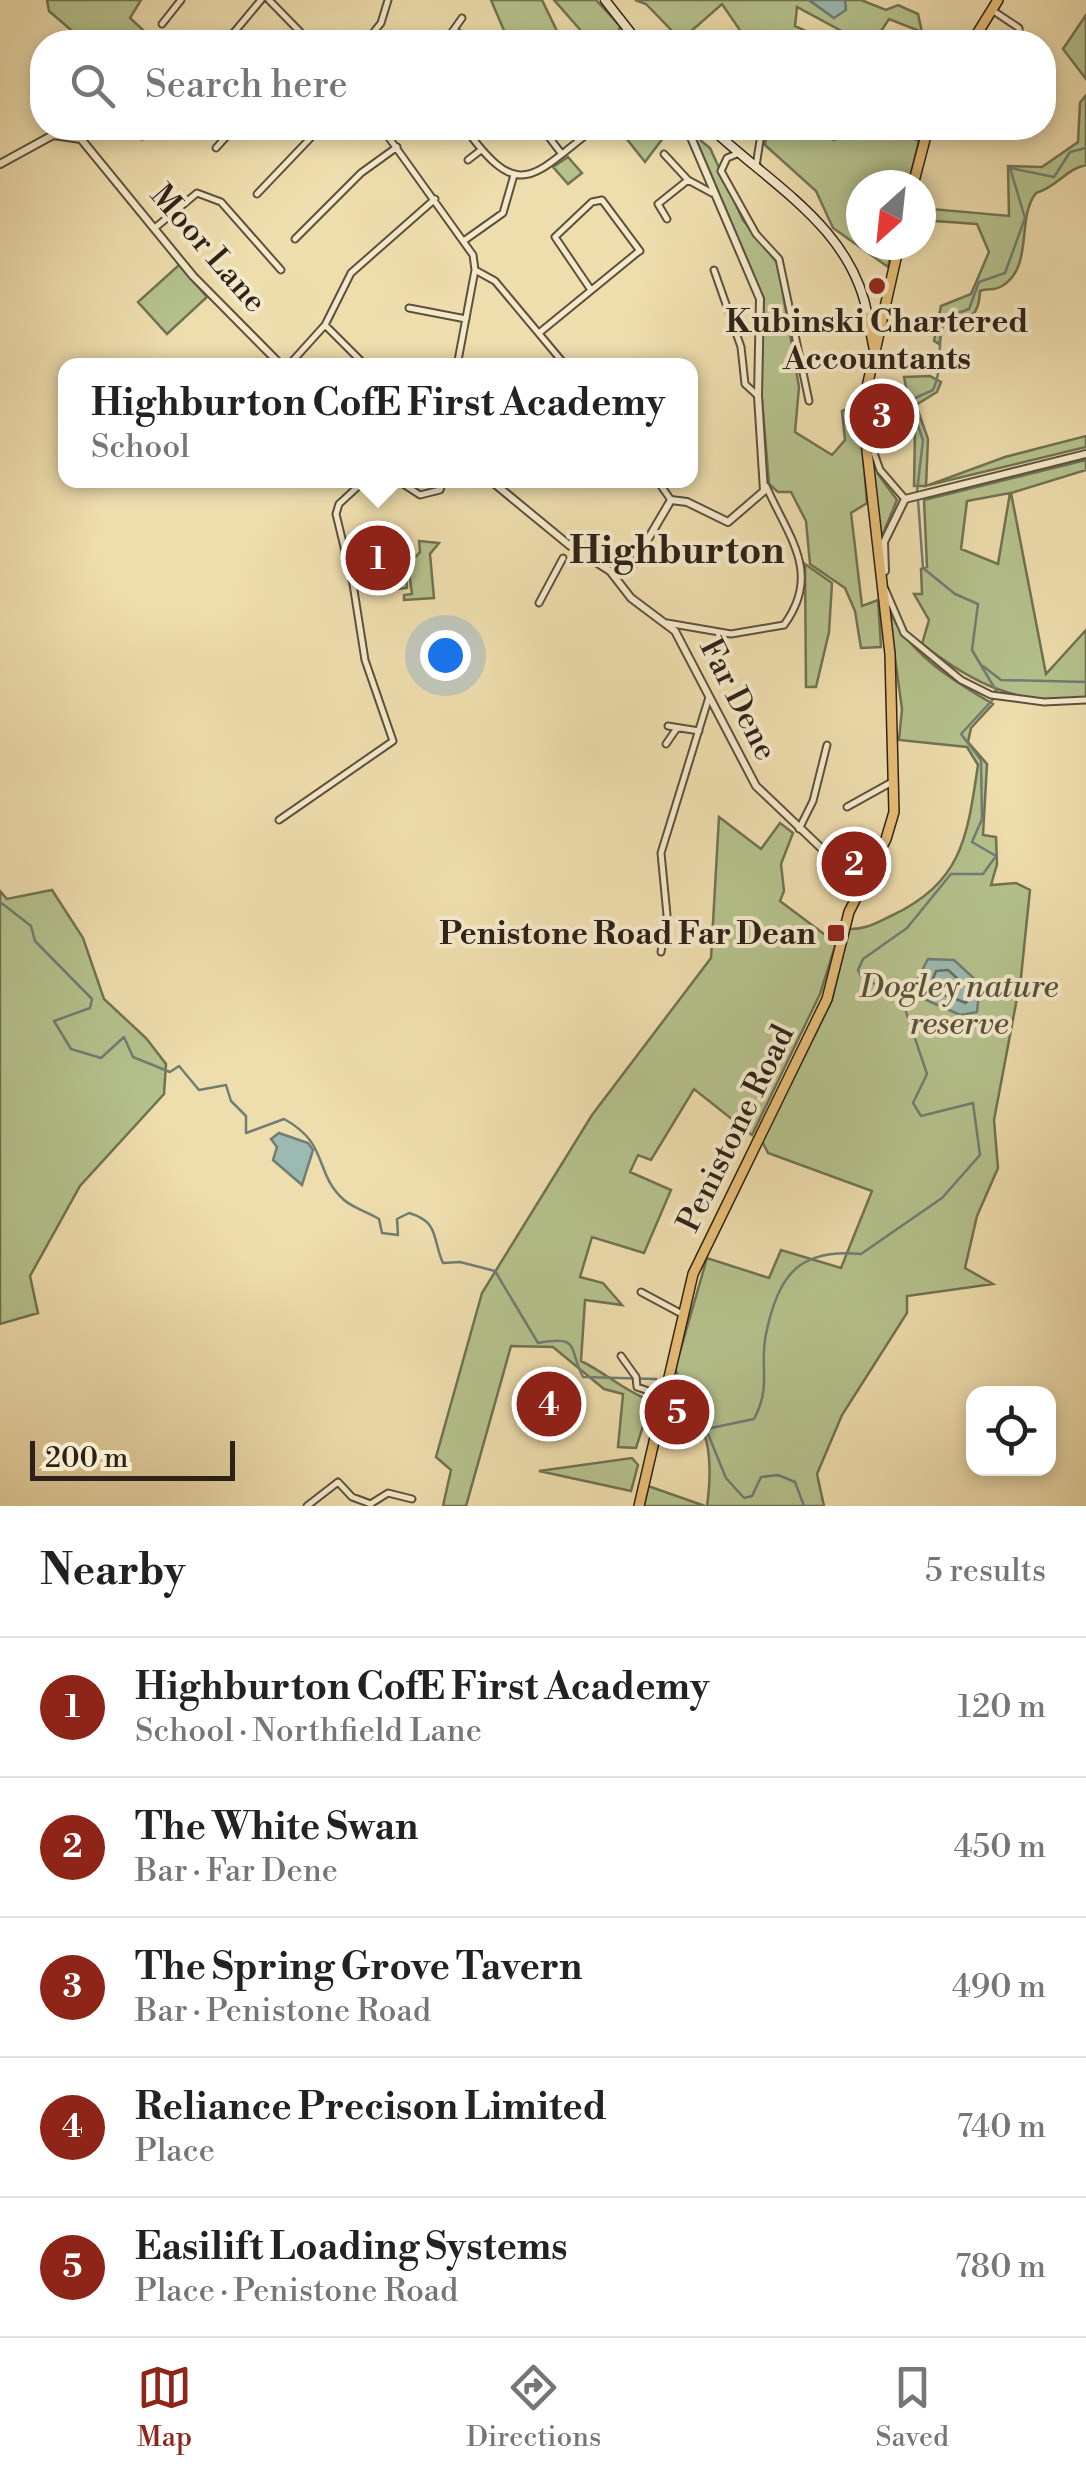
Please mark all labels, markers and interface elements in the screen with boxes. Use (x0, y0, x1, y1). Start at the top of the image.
search box (30, 30, 1056, 140)
icon: search (65, 58, 120, 113)
text: Search here (145, 62, 348, 109)
north arrow (846, 170, 936, 260)
street label: Moor Lane (142, 176, 275, 321)
marker: Kubinski Chartered Accountants (866, 275, 888, 297)
place label: Kubinski Chartered Accountants (725, 302, 1029, 379)
popup (58, 358, 698, 488)
pin: 3 (850, 378, 914, 454)
text: Highburton CofE First Academy (91, 380, 665, 427)
text: School (91, 427, 190, 467)
pin: 1 (346, 520, 410, 596)
district label: Highburton (569, 528, 785, 575)
your location (420, 630, 471, 681)
street label: Far Dene (690, 632, 786, 767)
pin: 2 (822, 826, 886, 902)
place label: Penistone Road Far Dean (439, 914, 816, 954)
marker: Penistone Road Far Dean (825, 922, 847, 944)
park label: Dogley nature reserve (858, 967, 1059, 1044)
street label: Penistone Road (669, 1019, 803, 1238)
pin: 4 (516, 1366, 582, 1442)
pin: 5 (644, 1374, 710, 1450)
map controls (966, 1386, 1056, 1476)
button: locate (966, 1386, 1056, 1476)
scale bar (30, 1436, 235, 1480)
text: 200 m (45, 1441, 128, 1476)
text: Nearby (40, 1545, 185, 1598)
text: 5 results (925, 1551, 1046, 1591)
text: Highburton CofE First Academy (135, 1664, 709, 1711)
text: 1 (65, 1687, 80, 1727)
text: 120 m (957, 1687, 1046, 1727)
text: School · Northfield Lane (135, 1711, 482, 1751)
text: The White Swan (135, 1804, 418, 1851)
text: 2 (62, 1827, 83, 1867)
text: 450 m (953, 1827, 1046, 1867)
text: Bar · Far Dene (135, 1851, 338, 1891)
text: The Spring Grove Tavern (135, 1944, 582, 1991)
text: 3 (63, 1967, 82, 2007)
text: 490 m (952, 1967, 1046, 2007)
text: Bar · Penistone Road (135, 1991, 431, 2031)
text: Reliance Precison Limited (135, 2084, 607, 2131)
text: 4 (62, 2107, 83, 2147)
text: 740 m (957, 2107, 1046, 2147)
text: Place (135, 2131, 215, 2171)
text: Easilift Loading Systems (135, 2224, 568, 2271)
text: 5 (63, 2247, 82, 2287)
text: 780 m (955, 2247, 1046, 2287)
text: Place · Penistone Road (135, 2271, 458, 2311)
tab: Map (137, 2360, 192, 2455)
tab: Directions (466, 2360, 601, 2455)
tab: Saved (875, 2360, 949, 2455)

